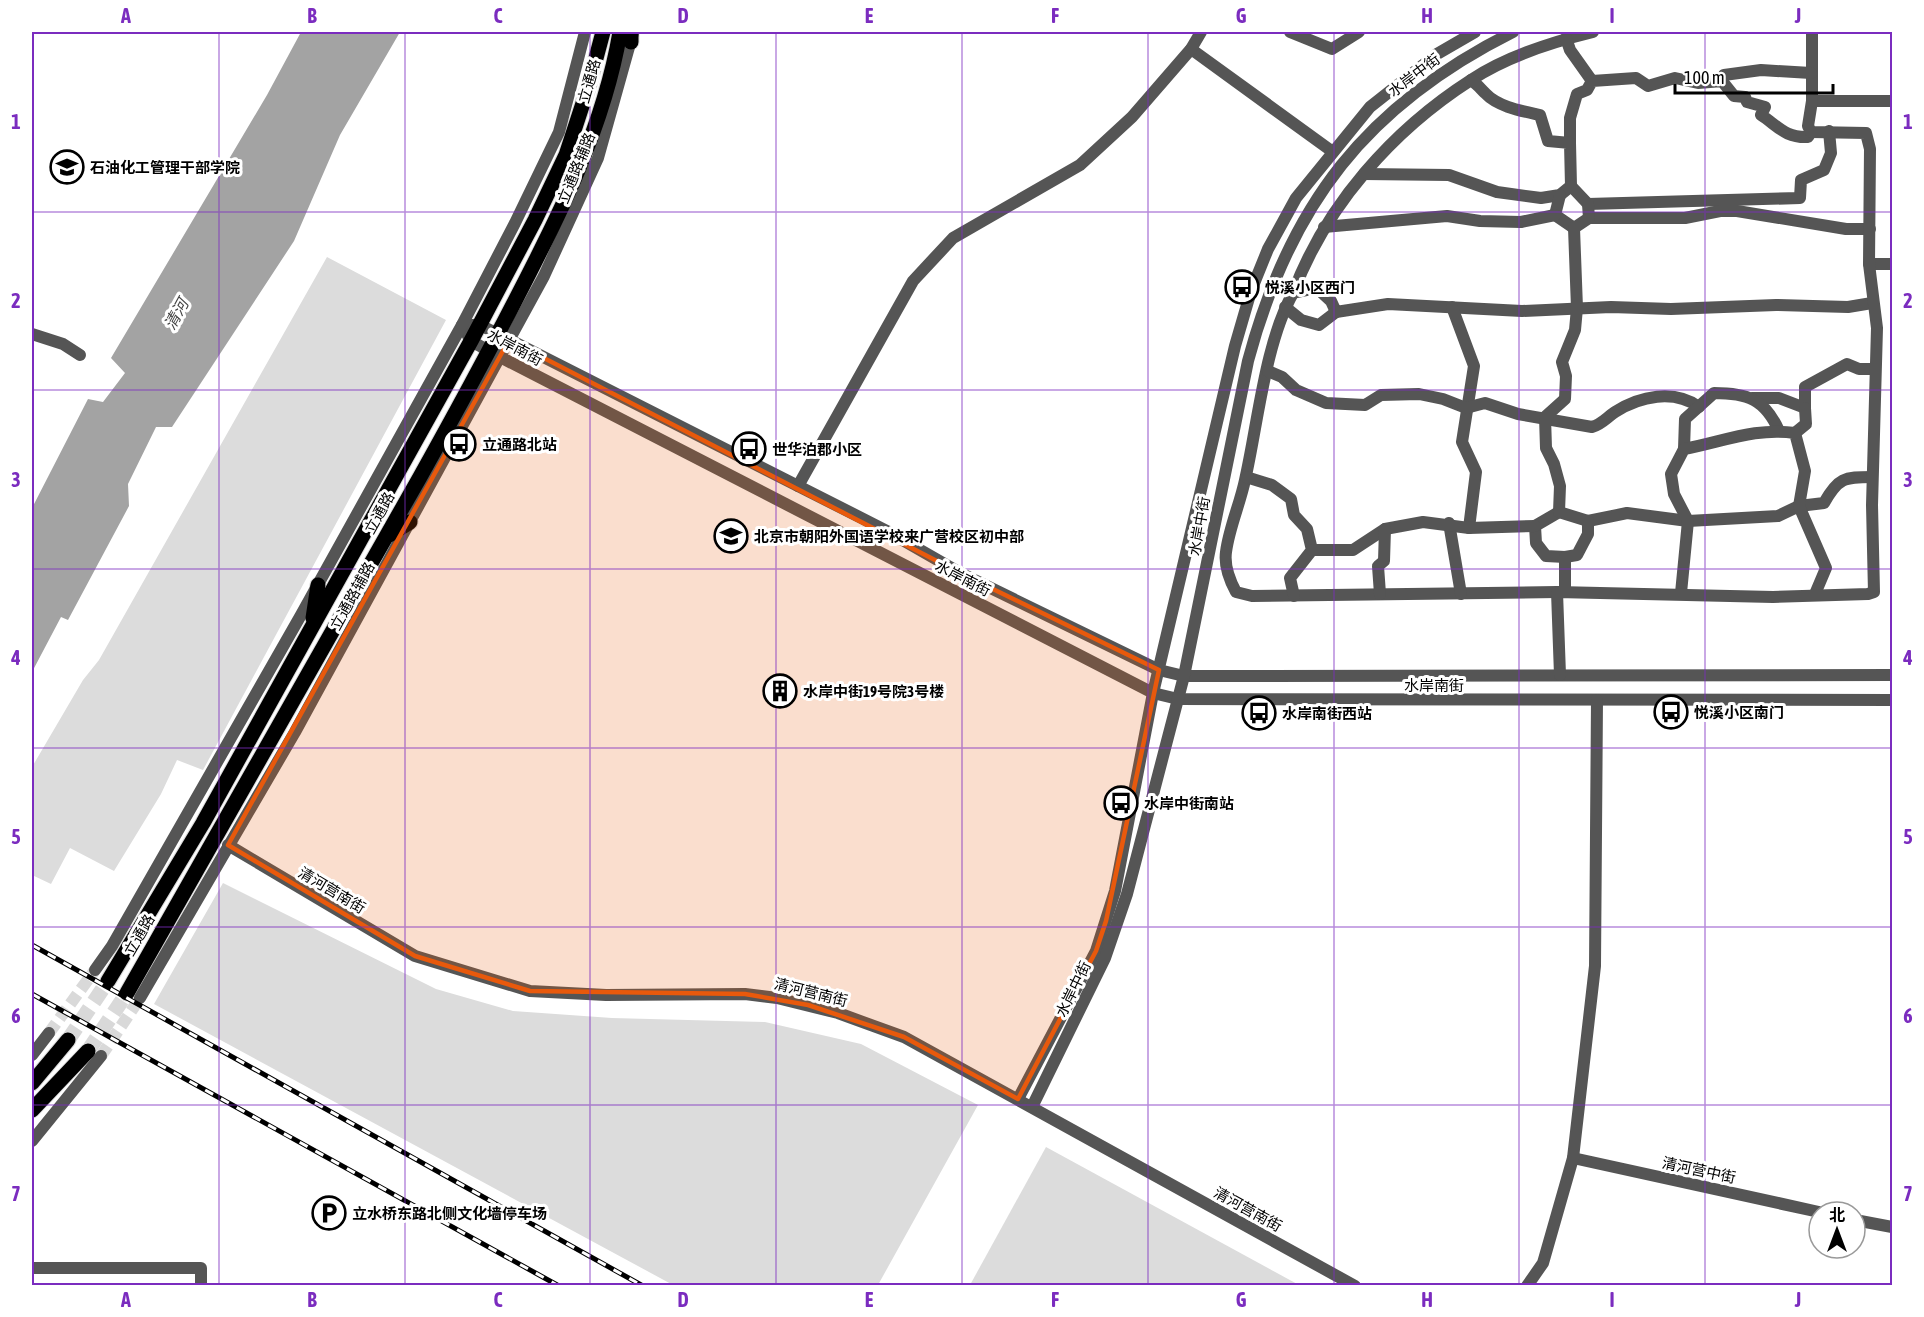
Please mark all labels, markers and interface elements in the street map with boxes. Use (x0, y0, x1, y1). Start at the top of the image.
text: A (120, 4, 131, 27)
text: B (307, 4, 317, 27)
text: C (494, 4, 503, 27)
text: D (677, 4, 689, 27)
text: E (865, 4, 874, 27)
text: F (1051, 4, 1059, 27)
text: G (1236, 4, 1247, 27)
text: H (1421, 4, 1433, 27)
text: I (1609, 4, 1615, 27)
text: J (1794, 4, 1801, 27)
street label: 水岸中街 (1385, 50, 1443, 100)
street label: 立通路 (575, 57, 603, 105)
scale bar (1675, 57, 1832, 95)
text: 100 m (1684, 67, 1725, 88)
text: 1 (11, 110, 21, 133)
text: 1 (1903, 110, 1913, 133)
street label: 立通路辅路 (554, 130, 598, 206)
school or university icon: 石油化工管理干部学院 (49, 149, 85, 185)
place label: 石油化工管理干部学院 (90, 159, 240, 176)
bus stop icon: 悦溪小区西门 (1224, 269, 1260, 305)
place label: 悦溪小区西门 (1265, 279, 1355, 296)
text: 2 (11, 289, 21, 312)
text: 2 (1903, 289, 1913, 312)
water label: 清河 (160, 293, 193, 332)
street label: 水岸南街 (485, 325, 545, 369)
bus stop icon: 立通路北站 (441, 426, 477, 462)
bus stop icon: 世华泊郡小区 (731, 431, 767, 467)
place label: 立通路北站 (482, 436, 557, 453)
place label: 世华泊郡小区 (772, 441, 862, 458)
text: 3 (11, 468, 21, 491)
text: 3 (1903, 468, 1913, 491)
street label: 立通路 (361, 489, 397, 537)
street label: 水岸中街 (1185, 495, 1213, 557)
school or university icon: 北京市朝阳外国语学校来广营校区初中部 (713, 518, 749, 554)
place label: 北京市朝阳外国语学校来广营校区初中部 (754, 528, 1024, 545)
street label: 水岸南街 (932, 557, 994, 599)
street label: 立通路辅路 (326, 559, 378, 633)
text: 4 (10, 646, 21, 669)
text: 4 (1902, 646, 1913, 669)
building icon: 水岸中街19号院3号楼 (762, 673, 798, 709)
street label: 水岸南街 (1404, 677, 1464, 694)
place label: 水岸中街19号院3号楼 (803, 683, 944, 700)
bus stop icon: 悦溪小区南门 (1653, 694, 1689, 730)
bus stop icon: 水岸南街西站 (1241, 695, 1277, 731)
place label: 悦溪小区南门 (1694, 704, 1784, 721)
place label: 水岸南街西站 (1282, 705, 1372, 722)
bus stop icon: 水岸中街南站 (1103, 785, 1139, 821)
place label: 水岸中街南站 (1144, 795, 1234, 812)
text: 5 (11, 825, 21, 848)
text: 5 (1903, 825, 1913, 848)
street label: 清河营南街 (295, 863, 369, 917)
street label: 立通路 (120, 911, 158, 959)
street label: 水岸中街 (1052, 958, 1094, 1020)
street label: 清河营南街 (773, 975, 849, 1009)
text: 6 (11, 1004, 21, 1027)
text: 6 (1903, 1004, 1913, 1027)
street label: 清河营中街 (1661, 1154, 1737, 1186)
text: 7 (11, 1182, 21, 1205)
text: 7 (1903, 1182, 1913, 1205)
street label: 清河营南街 (1211, 1183, 1285, 1235)
parking icon: 立水桥东路北侧文化墙停车场 (311, 1195, 347, 1231)
north arrow (1807, 1200, 1867, 1260)
place label: 立水桥东路北侧文化墙停车场 (352, 1205, 547, 1222)
text: 北 (1829, 1206, 1845, 1224)
text: A (120, 1288, 131, 1311)
text: B (307, 1288, 317, 1311)
text: C (494, 1288, 503, 1311)
text: D (677, 1288, 689, 1311)
text: E (865, 1288, 874, 1311)
text: F (1051, 1288, 1059, 1311)
text: G (1236, 1288, 1247, 1311)
text: H (1421, 1288, 1433, 1311)
text: I (1609, 1288, 1615, 1311)
text: J (1794, 1288, 1801, 1311)

